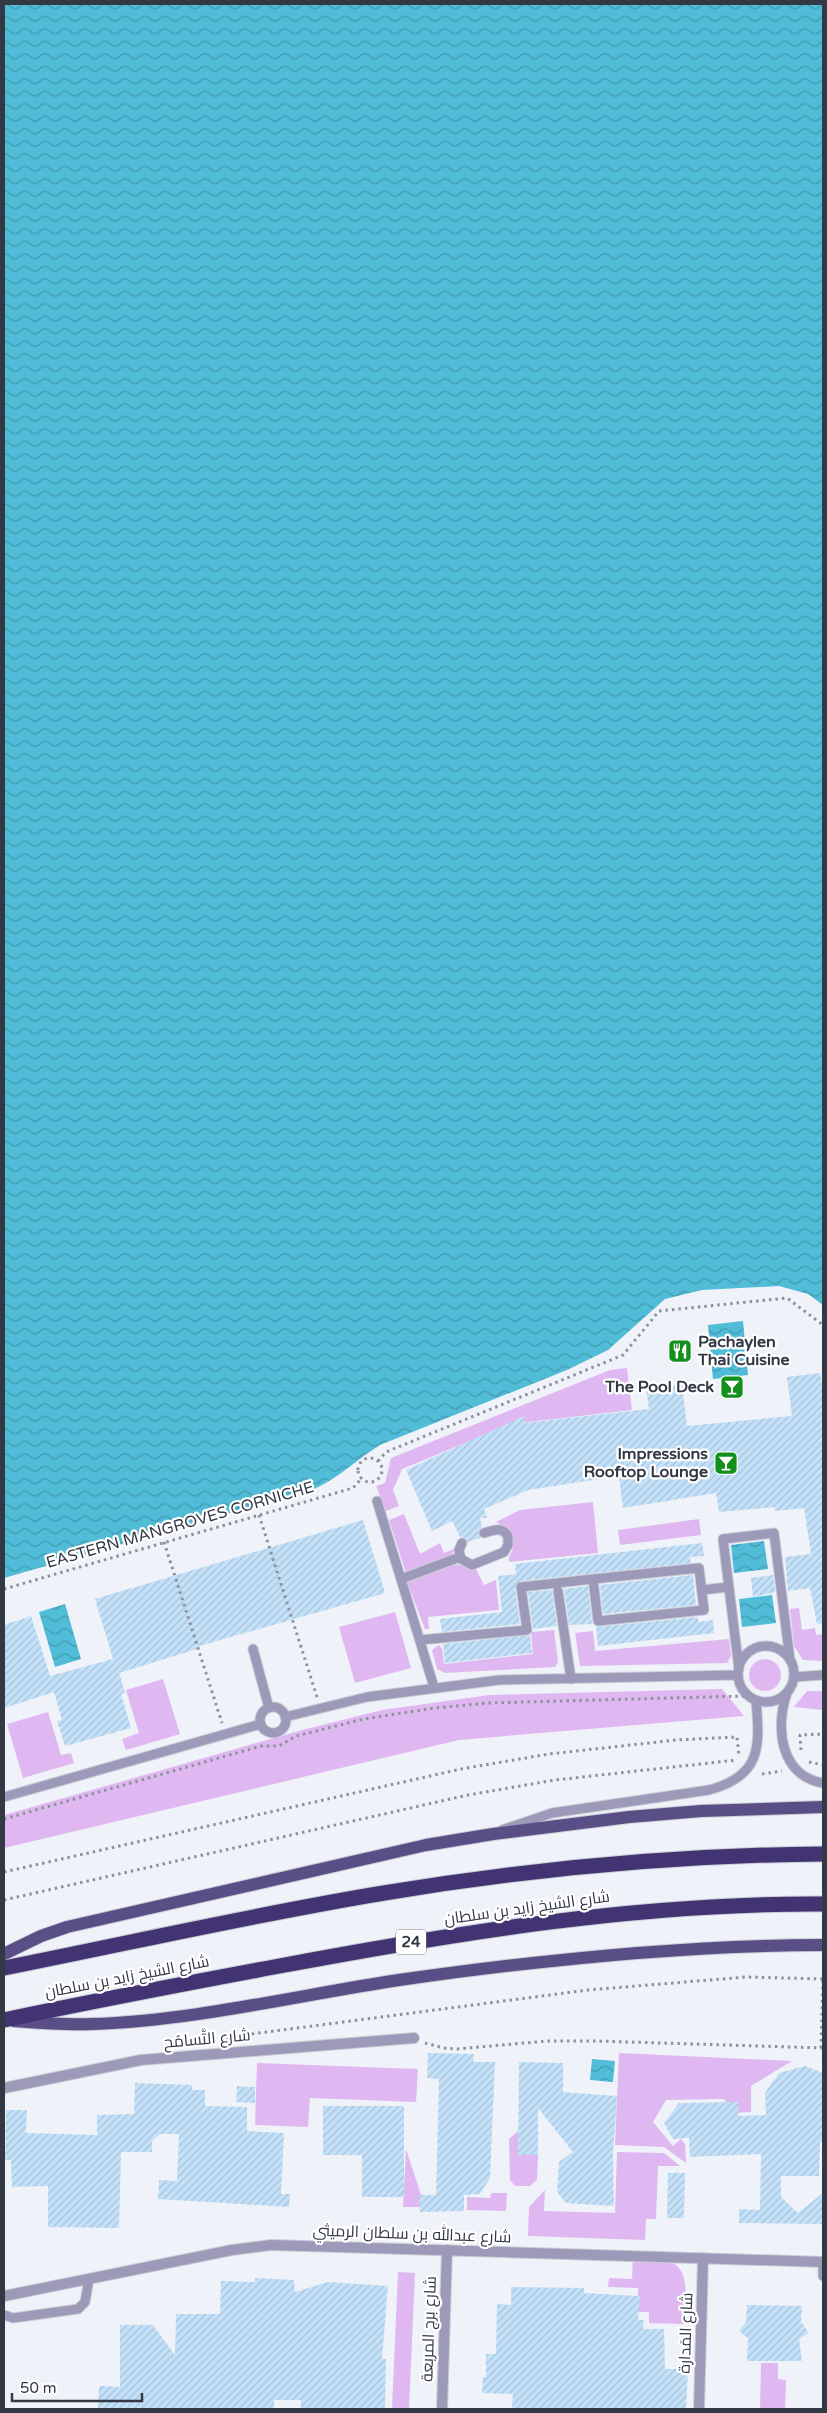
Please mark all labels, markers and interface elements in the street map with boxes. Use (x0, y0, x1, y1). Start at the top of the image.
place label: Pachaylen Thai Cuisine (697, 1332, 790, 1370)
restaurant icon: Pachaylen Thai Cuisine (667, 1338, 693, 1364)
bar icon: The Pool Deck (719, 1374, 745, 1400)
place label: The Pool Deck (604, 1377, 714, 1397)
place label: Impressions Rooftop Lounge (584, 1444, 708, 1482)
bar icon: Impressions Rooftop Lounge (713, 1450, 739, 1476)
street label: EASTERN MANGROVES CORNICHE (44, 1477, 316, 1573)
street label: شارع الشيخ زايد بن سلطان (443, 1886, 611, 1931)
road number: 24 (396, 1930, 426, 1954)
street label: شارع الشيخ زايد بن سلطان (43, 1951, 211, 2004)
street label: شارع التَّسامُح (162, 2024, 251, 2054)
street label: شارع عبدالله بن سلطان الرميثي (312, 2220, 512, 2250)
street label: شارع برج المربعة (417, 2276, 442, 2382)
street label: شارع المَدارة (675, 2292, 698, 2374)
scale bar (12, 2370, 142, 2402)
text: 50 m (20, 2379, 57, 2397)

